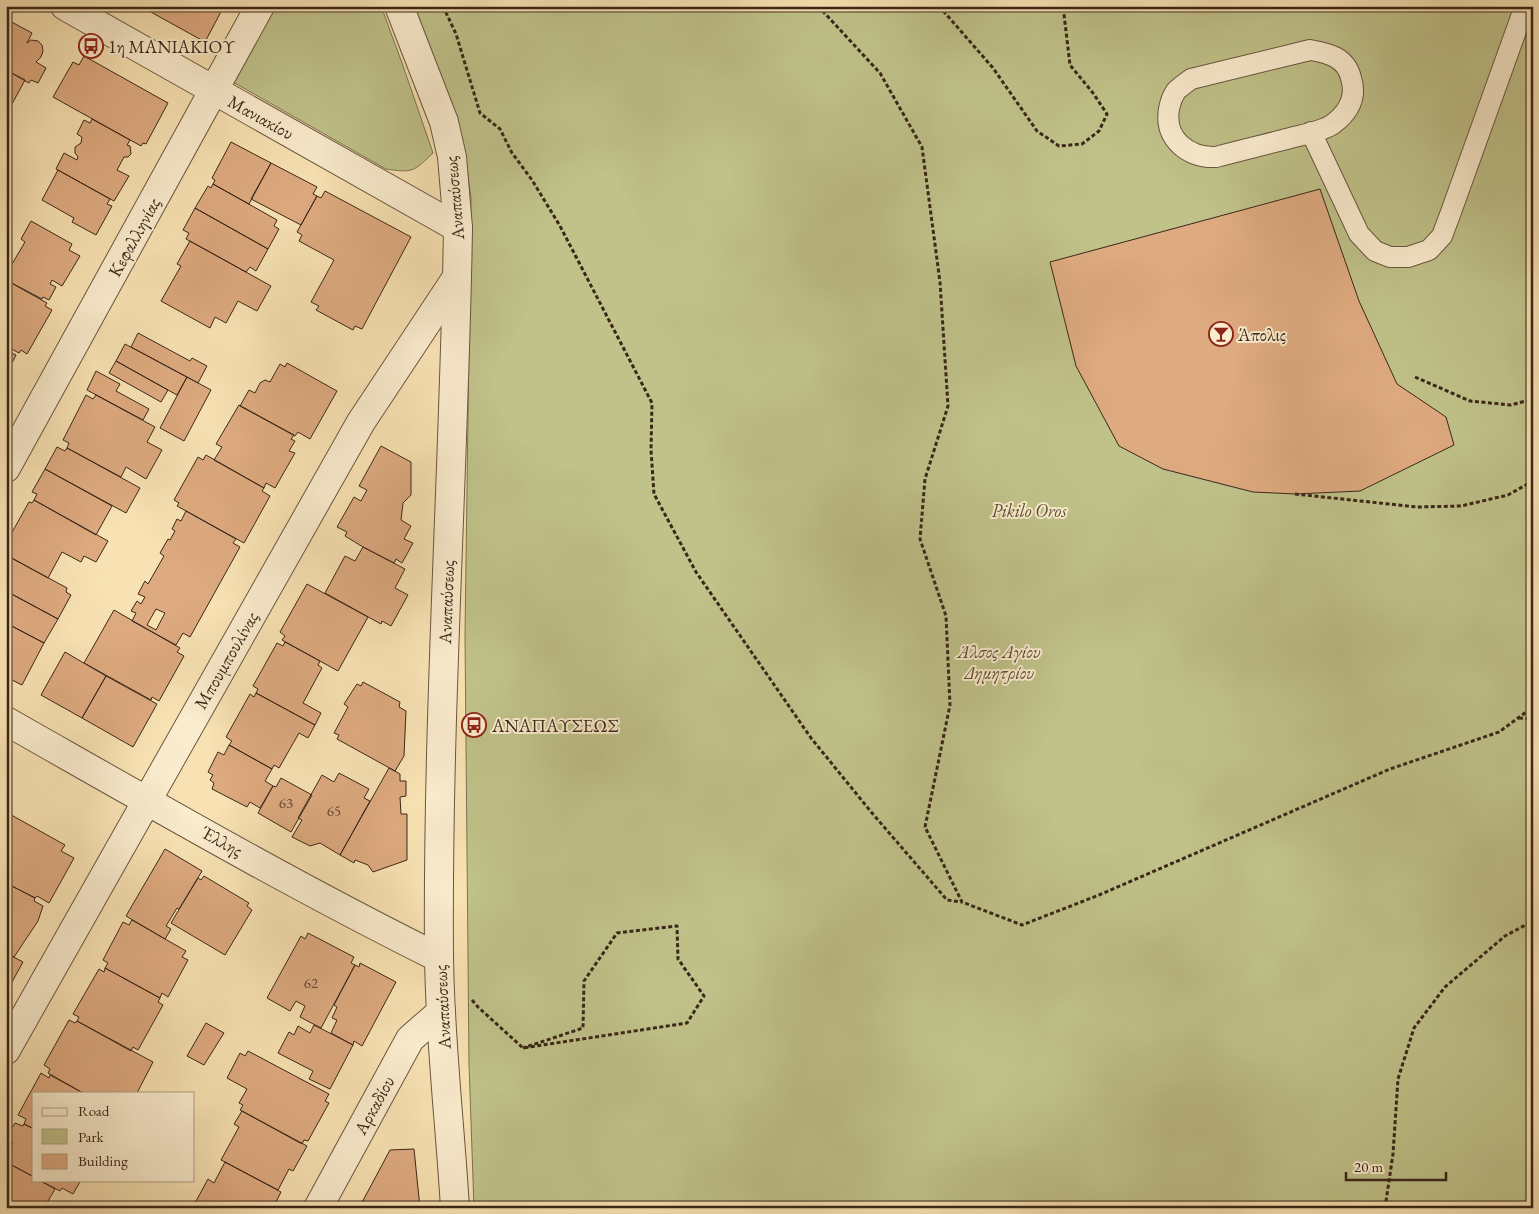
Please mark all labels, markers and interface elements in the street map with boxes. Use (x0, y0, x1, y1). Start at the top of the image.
bus stop icon: 1η ΜΑΝΙΑΚΙΟΥ (78, 33, 104, 59)
place label: 1η ΜΑΝΙΑΚΙΟΥ (108, 35, 236, 58)
street label: Μανιακίου (224, 90, 298, 144)
street label: Αναπαύσεως (439, 155, 469, 242)
street label: Κεφαλληνίας (103, 193, 165, 281)
bar icon: Άπολις (1208, 321, 1234, 347)
place label: Άπολις (1237, 323, 1286, 346)
park label: Pikilo Oros (992, 499, 1067, 522)
street label: Αναπαύσεως (433, 560, 459, 645)
street label: Μπουμπουλίνας (189, 607, 263, 713)
park label: Άλσος Αγίου Δημητρίου (956, 640, 1041, 684)
bus stop icon: ΑΝΑΠΑΥΣΕΩΣ (461, 712, 487, 738)
place label: ΑΝΑΠΑΥΣΕΩΣ (491, 714, 619, 737)
house number: 63 (279, 793, 293, 812)
house number: 65 (327, 801, 341, 820)
street label: Έλλης (197, 820, 247, 862)
street label: Αναπαύσεως (428, 964, 456, 1051)
house number: 62 (304, 973, 319, 992)
street label: Αρκαδίου (348, 1072, 399, 1139)
legend (32, 1092, 195, 1182)
text: Road (78, 1101, 110, 1120)
text: Park (78, 1127, 105, 1146)
scale bar (1346, 1149, 1446, 1181)
text: Building (78, 1151, 128, 1170)
text: 20 m (1354, 1157, 1383, 1176)

